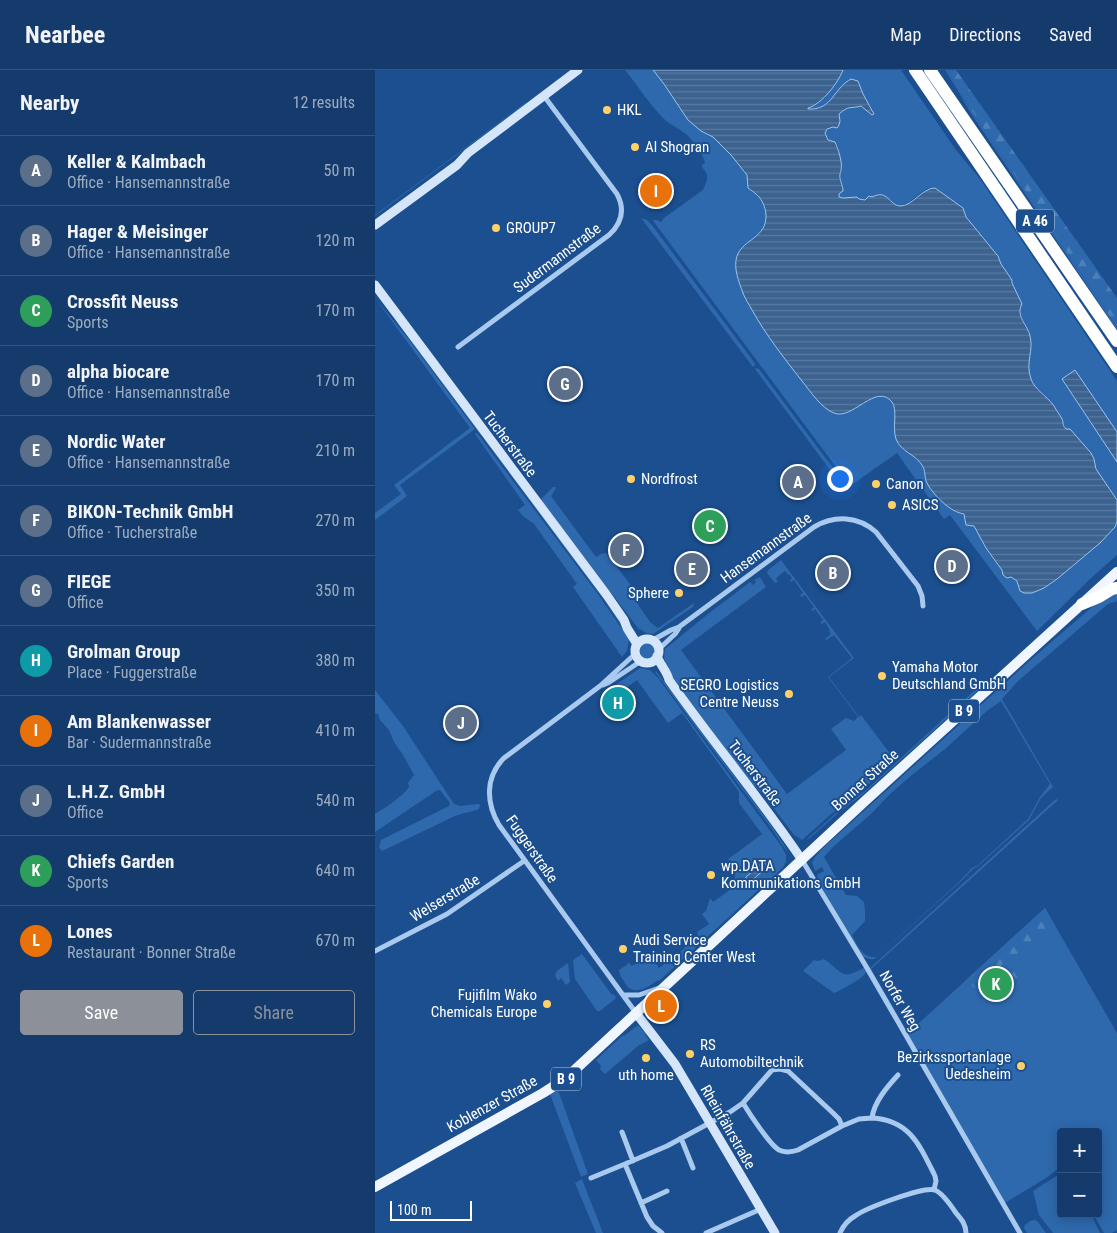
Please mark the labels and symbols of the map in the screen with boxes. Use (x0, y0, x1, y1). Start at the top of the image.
place label: HKL (617, 101, 642, 119)
marker: HKL (601, 104, 613, 116)
place label: Al Shogran (645, 138, 709, 156)
marker: Al Shogran (629, 141, 641, 153)
pin: I (640, 172, 672, 210)
road number: A 46 (1016, 210, 1054, 232)
place label: GROUP7 (506, 219, 556, 237)
street label: Sudermannstraße (510, 219, 604, 297)
marker: GROUP7 (490, 222, 502, 234)
pin: G (549, 365, 581, 403)
street label: Tucherstraße (479, 408, 541, 480)
pin: A (782, 463, 814, 501)
your location (827, 466, 853, 492)
place label: Nordfrost (641, 470, 698, 488)
marker: Nordfrost (625, 473, 637, 485)
place label: Canon (886, 475, 924, 493)
marker: Canon (870, 478, 882, 490)
place label: ASICS (902, 496, 939, 514)
marker: ASICS (886, 499, 898, 511)
pin: C (694, 507, 726, 545)
street label: Hansemannstraße (717, 509, 815, 587)
pin: F (610, 531, 642, 569)
pin: D (936, 547, 968, 585)
pin: E (676, 550, 708, 588)
pin: B (817, 554, 849, 592)
place label: Sphere (628, 584, 669, 602)
marker: Sphere (673, 587, 685, 599)
place label: Yamaha Motor Deutschland GmbH (892, 658, 1006, 693)
marker: Yamaha Motor Deutschland GmbH (876, 670, 888, 682)
place label: SEGRO Logistics Centre Neuss (680, 676, 779, 711)
pin: H (602, 684, 634, 722)
marker: SEGRO Logistics Centre Neuss (783, 688, 795, 700)
road number: B 9 (949, 700, 979, 722)
pin: J (445, 704, 477, 742)
street label: Tucherstraße (724, 737, 786, 809)
street label: Bonner Straße (828, 745, 902, 815)
street label: Fuggerstraße (502, 812, 562, 886)
place label: wp.DATA Kommunikations GmbH (721, 857, 861, 892)
marker: wp.DATA Kommunikations GmbH (705, 869, 717, 881)
street label: Welserstraße (407, 870, 483, 926)
place label: Audi Service Training Center West (633, 931, 756, 966)
marker: Audi Service Training Center West (617, 943, 629, 955)
pin: K (980, 965, 1012, 1003)
street label: Norfer Weg (876, 968, 924, 1034)
place label: Fujifilm Wako Chemicals Europe (431, 986, 537, 1021)
pin: L (645, 987, 677, 1025)
marker: Fujifilm Wako Chemicals Europe (541, 998, 553, 1010)
place label: RS Automobiltechnik (700, 1036, 804, 1071)
marker: RS Automobiltechnik (684, 1048, 696, 1060)
place label: Bezirkssportanlage Uedesheim (897, 1048, 1011, 1083)
marker: uth home (640, 1052, 652, 1064)
marker: Bezirkssportanlage Uedesheim (1015, 1060, 1027, 1072)
place label: uth home (618, 1066, 674, 1084)
road number: B 9 (551, 1068, 581, 1091)
street label: Koblenzer Straße (444, 1072, 540, 1136)
street label: Rheinfährstraße (697, 1082, 759, 1172)
scale bar (390, 1198, 473, 1221)

